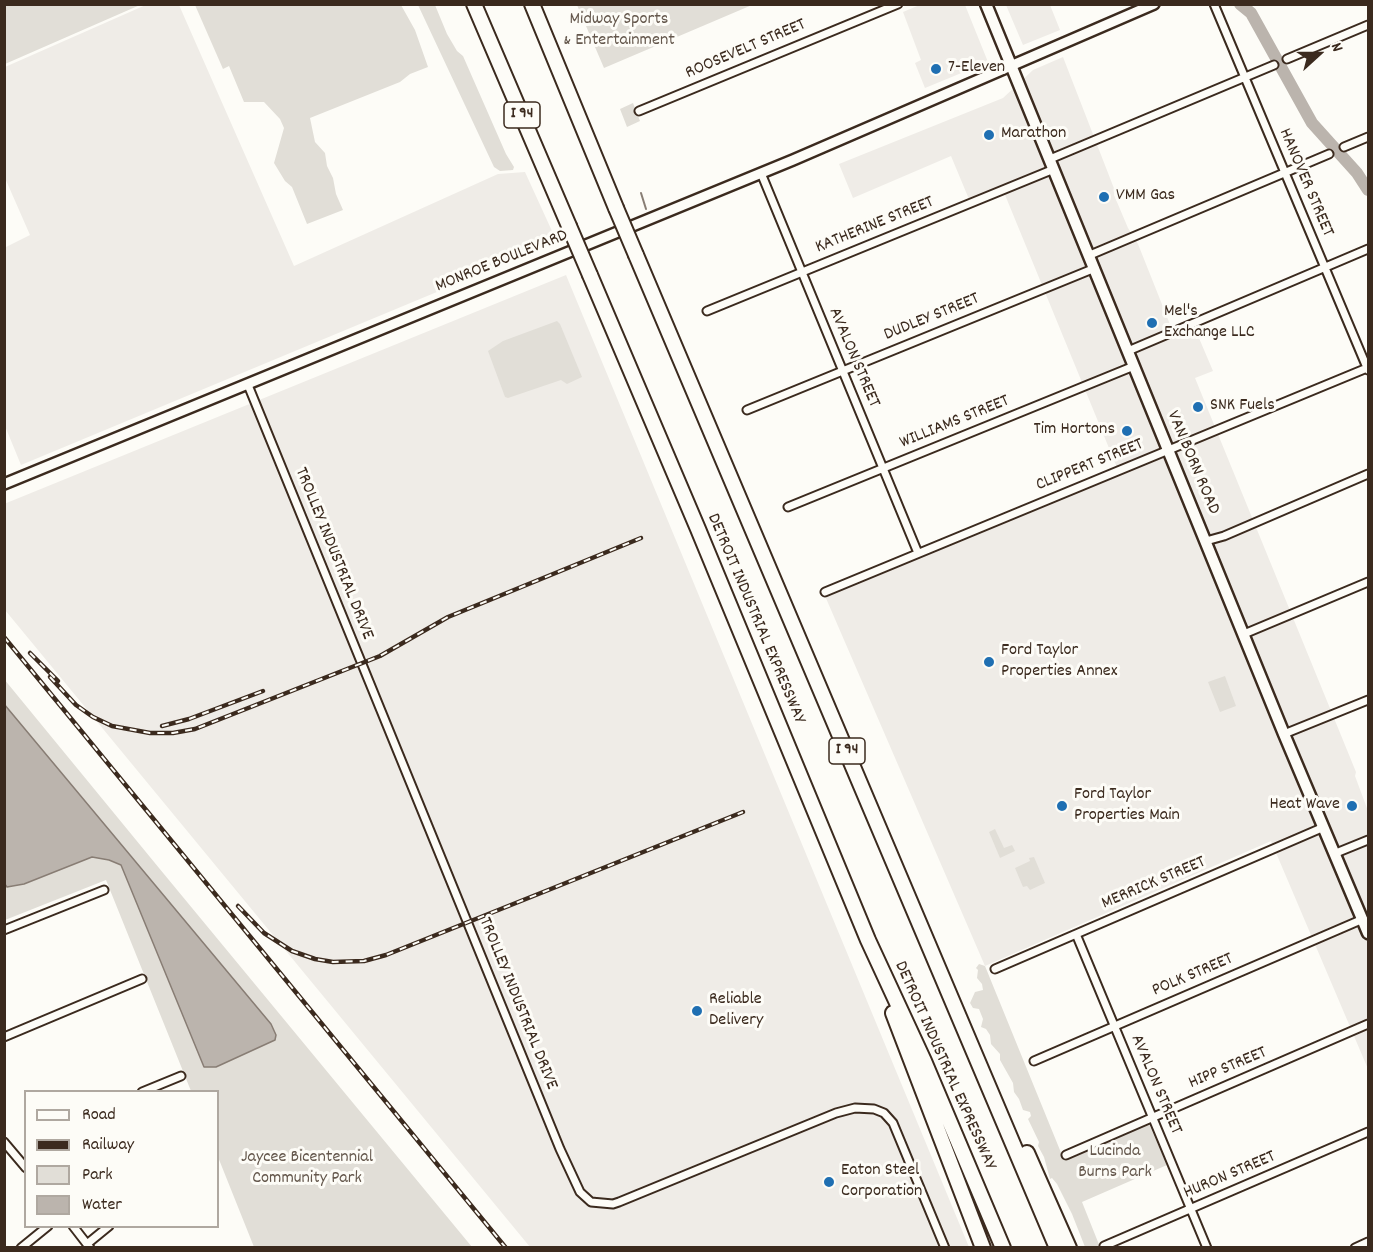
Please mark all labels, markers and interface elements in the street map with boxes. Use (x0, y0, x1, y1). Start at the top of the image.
park label: Midway Sports & Entertainment (563, 10, 675, 52)
street label: ROOSEVELT STREET (683, 15, 809, 85)
north arrow (1289, 24, 1349, 84)
text: N (1324, 40, 1348, 55)
place label: 7-Eleven (948, 58, 1005, 80)
marker: 7-Eleven (929, 62, 943, 76)
road number: I 94 (504, 102, 540, 128)
place label: Marathon (1001, 124, 1066, 146)
street label: HANOVER STREET (1273, 126, 1337, 240)
marker: Marathon (982, 128, 996, 142)
place label: VMM Gas (1116, 186, 1175, 208)
marker: VMM Gas (1097, 190, 1111, 204)
street label: KATHERINE STREET (813, 192, 937, 260)
street label: MONROE BOULEVARD (433, 226, 571, 298)
street label: DUDLEY STREET (881, 289, 983, 347)
place label: Mel's Exchange LLC (1164, 302, 1255, 344)
street label: AVALON STREET (822, 305, 884, 411)
marker: Mel's Exchange LLC (1145, 316, 1159, 330)
street label: WILLIAMS STREET (897, 391, 1013, 455)
place label: SNK Fuels (1210, 396, 1275, 418)
marker: SNK Fuels (1191, 400, 1205, 414)
street label: VAN BORN ROAD (1160, 408, 1224, 518)
place label: Tim Hortons (1034, 420, 1115, 442)
marker: Tim Hortons (1120, 424, 1134, 438)
street label: CLIPPERT STREET (1033, 435, 1147, 497)
street label: TROLLEY INDUSTRIAL DRIVE (289, 465, 377, 643)
street label: DETROIT INDUSTRIAL EXPRESSWAY (701, 511, 809, 727)
place label: Ford Taylor Properties Annex (1001, 641, 1117, 684)
marker: Ford Taylor Properties Annex (982, 655, 996, 669)
road number: I 94 (829, 738, 865, 764)
place label: Ford Taylor Properties Main (1074, 785, 1180, 828)
place label: Heat Wave (1269, 795, 1340, 817)
marker: Ford Taylor Properties Main (1055, 799, 1069, 813)
marker: Heat Wave (1345, 799, 1359, 813)
street label: MERRICK STREET (1099, 852, 1209, 916)
street label: TROLLEY INDUSTRIAL DRIVE (473, 915, 561, 1093)
street label: POLK STREET (1149, 949, 1237, 1003)
street label: DETROIT INDUSTRIAL EXPRESSWAY (888, 958, 1000, 1174)
place label: Reliable Delivery (709, 990, 763, 1032)
marker: Reliable Delivery (690, 1004, 704, 1018)
street label: AVALON STREET (1124, 1032, 1186, 1138)
street label: HIPP STREET (1186, 1043, 1270, 1095)
legend (24, 1090, 219, 1228)
text: Road (82, 1103, 116, 1128)
text: Railway (82, 1133, 134, 1158)
park label: Lucinda Burns Park (1078, 1142, 1152, 1184)
street label: HURON STREET (1181, 1147, 1279, 1205)
park label: Jaycee Bicentennial Community Park (241, 1148, 373, 1190)
place label: Eaton Steel Corporation (841, 1161, 922, 1204)
text: Park (82, 1163, 113, 1188)
marker: Eaton Steel Corporation (822, 1175, 836, 1189)
text: Water (82, 1193, 122, 1218)

